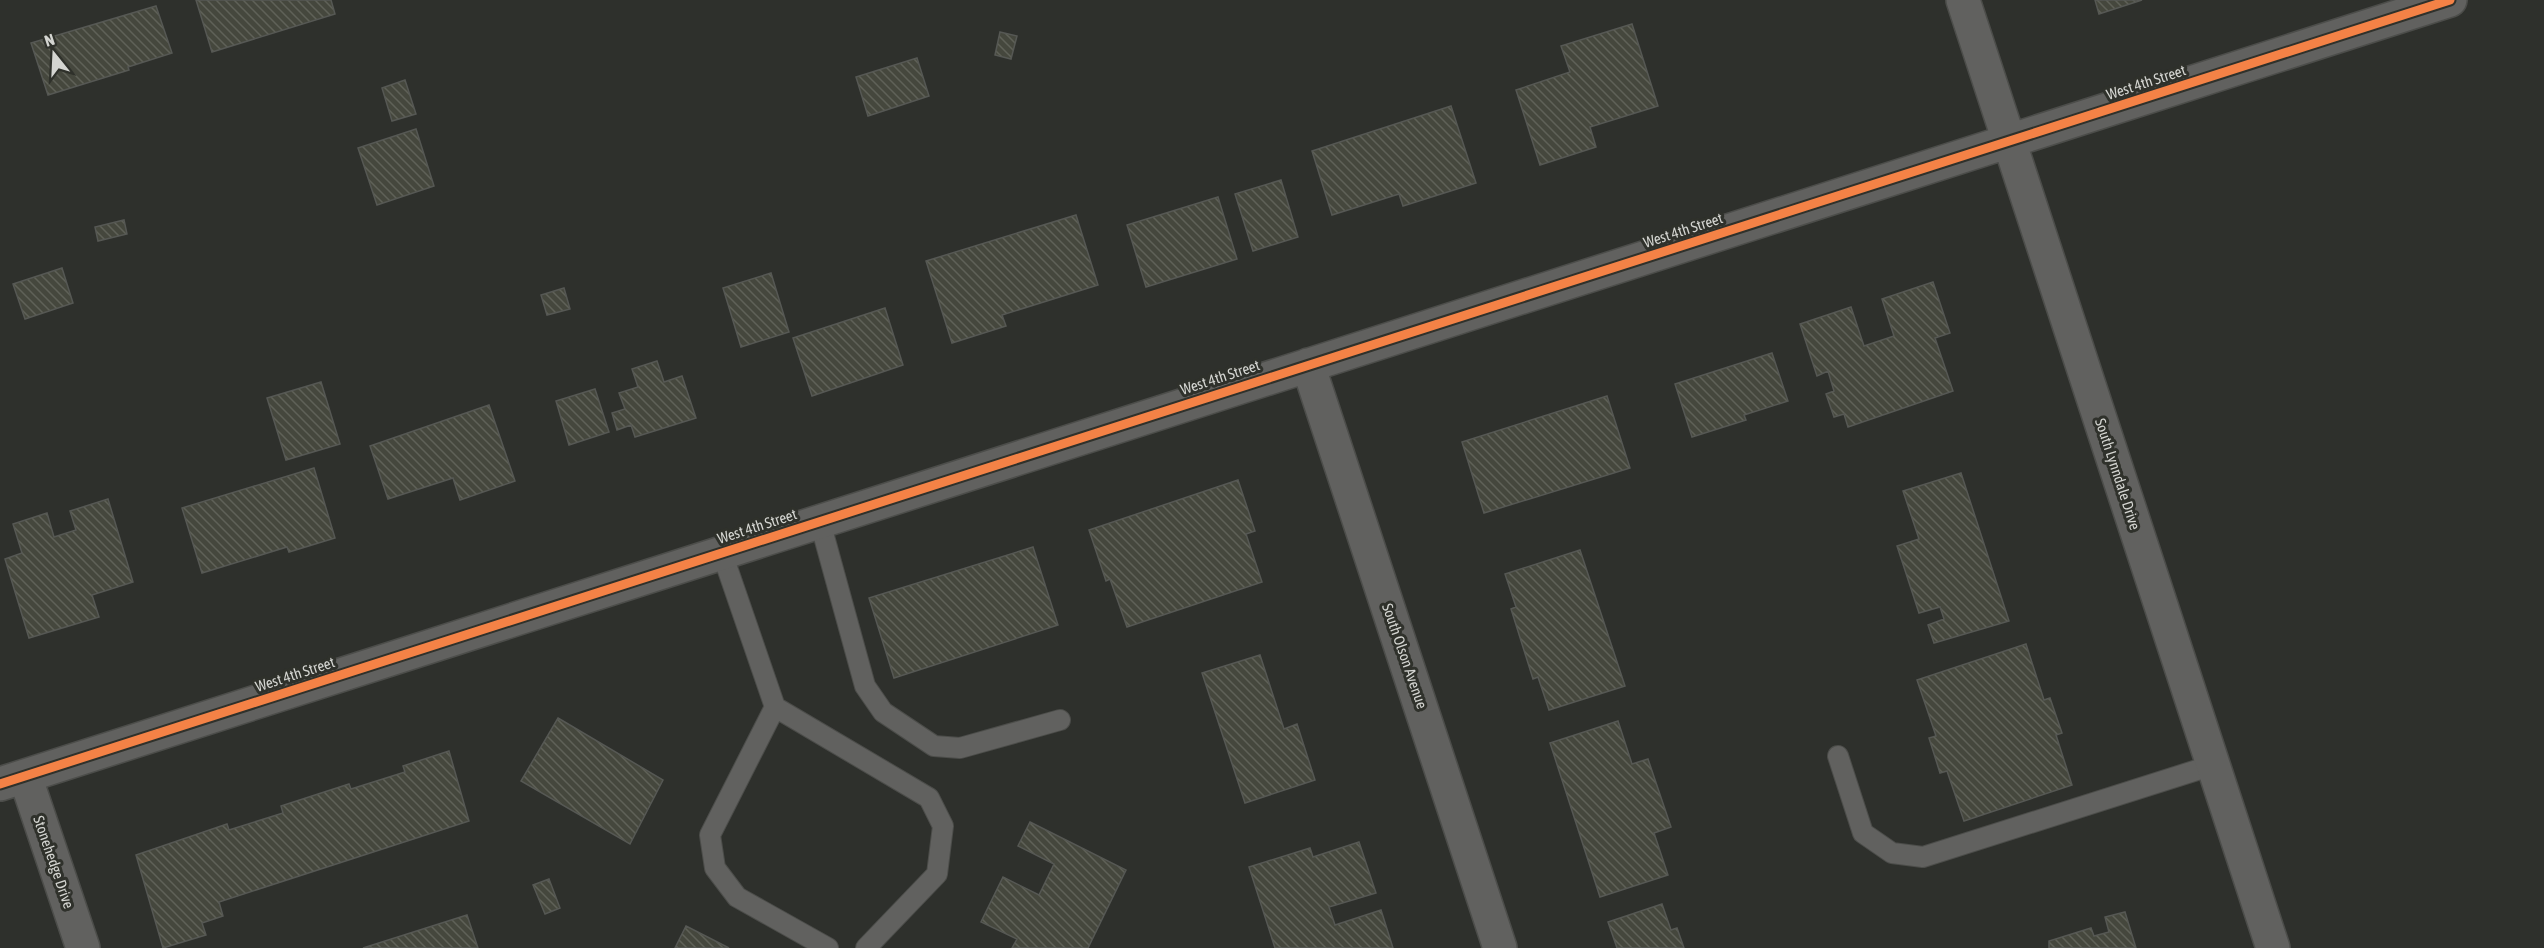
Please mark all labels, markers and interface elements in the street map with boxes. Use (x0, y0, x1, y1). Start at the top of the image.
north arrow (24, 24, 84, 84)
text: N (42, 30, 57, 50)
street label: West 4th Street (2104, 61, 2188, 103)
street label: West 4th Street (1641, 209, 1725, 251)
street label: West 4th Street (1178, 356, 1262, 398)
street label: South Lynndale Drive (2092, 416, 2144, 532)
street label: West 4th Street (715, 505, 799, 547)
street label: South Olson Avenue (1379, 601, 1431, 711)
street label: West 4th Street (253, 653, 337, 695)
street label: Stonehedge Drive (30, 813, 78, 911)

